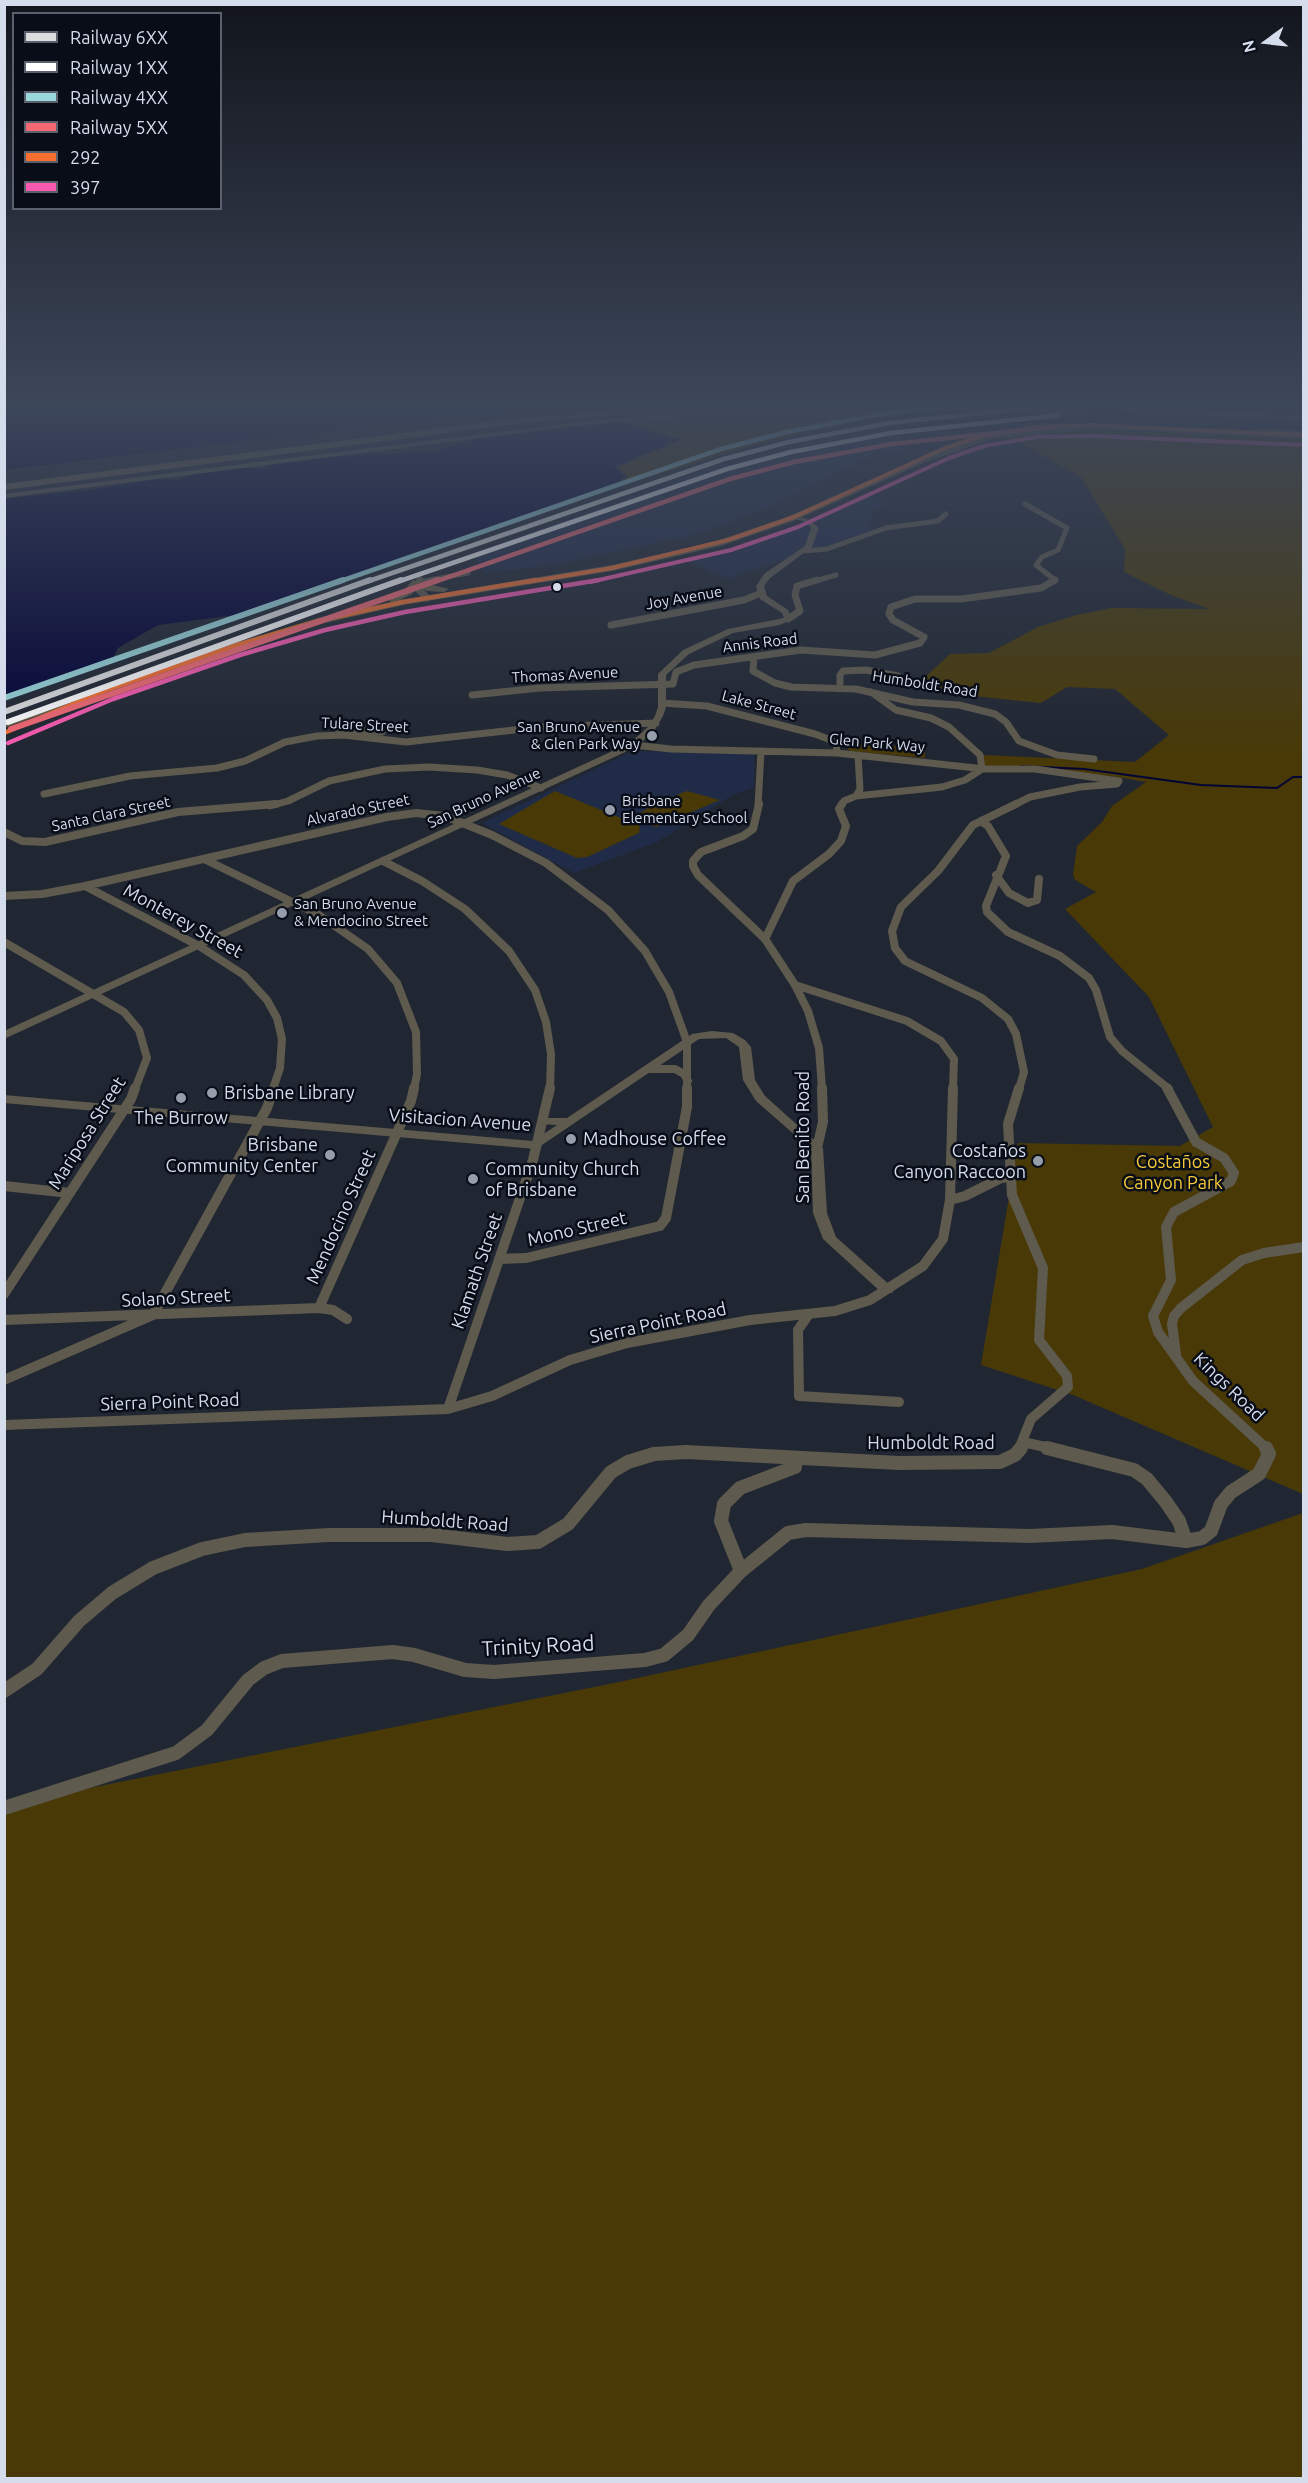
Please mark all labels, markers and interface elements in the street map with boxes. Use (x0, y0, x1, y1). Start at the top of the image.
legend (12, 12, 222, 210)
north arrow (1236, 12, 1296, 72)
text: Railway 6XX (70, 27, 168, 47)
text: N (1238, 39, 1259, 55)
text: Railway 1XX (70, 57, 168, 77)
text: Railway 4XX (70, 87, 168, 107)
text: Railway 5XX (70, 117, 168, 137)
text: 292 (70, 147, 100, 167)
text: 397 (70, 177, 100, 197)
unlabelled marker (551, 581, 563, 593)
street label: Joy Avenue (644, 582, 724, 614)
street label: Annis Road (722, 629, 798, 657)
street label: Thomas Avenue (511, 663, 619, 687)
street label: Humboldt Road (871, 667, 979, 701)
street label: Lake Street (720, 686, 798, 724)
street label: Tulare Street (321, 714, 409, 736)
place label: San Bruno Avenue & Glen Park Way (517, 718, 640, 753)
marker: San Bruno Avenue & Glen Park Way (645, 729, 659, 743)
street label: Glen Park Way (828, 730, 926, 756)
street label: San Bruno Avenue (425, 764, 543, 832)
street label: Alvarado Street (305, 790, 411, 830)
place label: Brisbane Elementary School (622, 792, 748, 827)
street label: Santa Clara Street (50, 793, 172, 835)
marker: Brisbane Elementary School (603, 803, 617, 817)
street label: Monterey Street (120, 879, 246, 963)
place label: San Bruno Avenue & Mendocino Street (294, 895, 428, 930)
marker: San Bruno Avenue & Mendocino Street (275, 906, 289, 920)
street label: San Benito Road (792, 1071, 814, 1203)
street label: Mariposa Street (44, 1073, 130, 1193)
place label: Brisbane Library (224, 1082, 355, 1104)
marker: Brisbane Library (205, 1086, 219, 1100)
marker: The Burrow (174, 1091, 188, 1105)
street label: Visitacion Avenue (388, 1104, 532, 1136)
place label: The Burrow (134, 1107, 228, 1129)
place label: Madhouse Coffee (583, 1128, 726, 1150)
marker: Madhouse Coffee (564, 1132, 578, 1146)
place label: Brisbane Community Center (166, 1134, 318, 1176)
place label: Costaños Canyon Raccoon (894, 1140, 1026, 1182)
street label: Mendocino Street (302, 1146, 380, 1288)
marker: Brisbane Community Center (323, 1148, 337, 1162)
park label: Costaños Canyon Park (1123, 1151, 1223, 1194)
marker: Costaños Canyon Raccoon (1031, 1154, 1045, 1168)
place label: Community Church of Brisbane (485, 1158, 639, 1200)
marker: Community Church of Brisbane (466, 1172, 480, 1186)
street label: Mono Street (525, 1207, 629, 1251)
street label: Klamath Street (447, 1210, 507, 1332)
street label: Solano Street (121, 1284, 231, 1312)
street label: Sierra Point Road (588, 1298, 728, 1348)
street label: Kings Road (1189, 1348, 1269, 1426)
street label: Sierra Point Road (100, 1389, 240, 1415)
street label: Humboldt Road (867, 1432, 995, 1454)
street label: Humboldt Road (381, 1506, 509, 1536)
street label: Trinity Road (481, 1630, 595, 1662)

